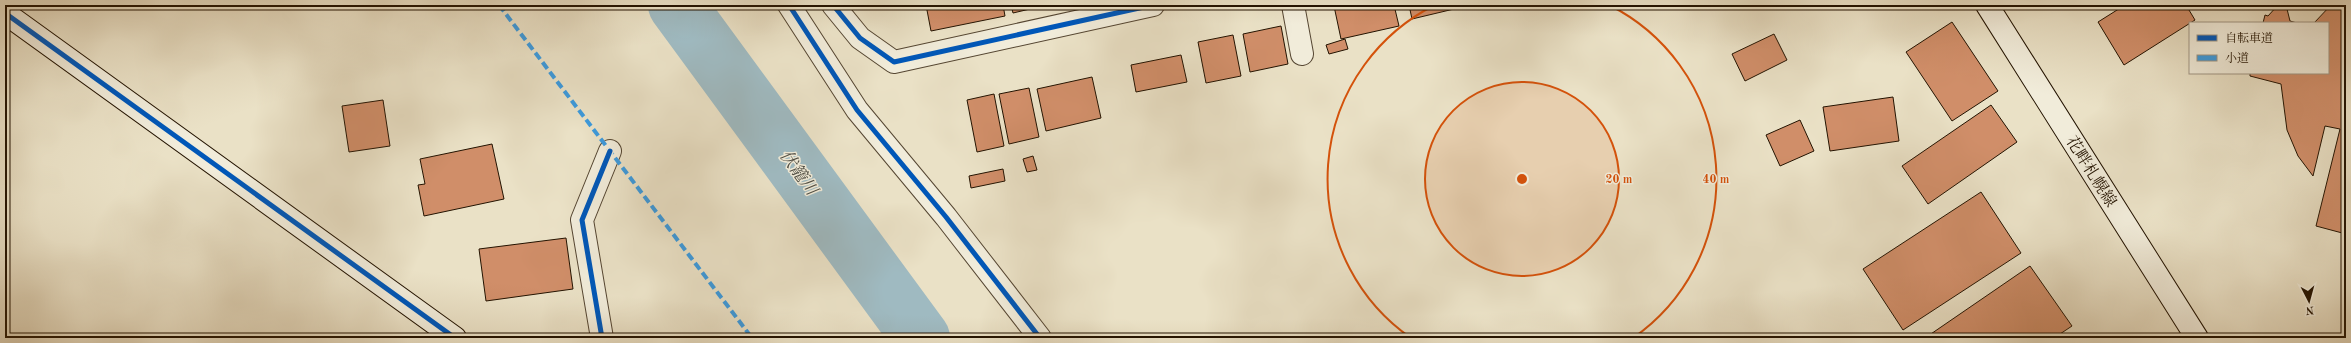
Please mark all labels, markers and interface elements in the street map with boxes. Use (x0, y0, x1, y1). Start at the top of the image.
legend (2189, 22, 2329, 74)
text: 自転車道 (2225, 31, 2273, 45)
text: 小道 (2225, 51, 2249, 65)
street label: 花畔札幌線 (2062, 133, 2120, 210)
water label: 伏籠川 (776, 146, 822, 200)
centre of rings (1515, 172, 1529, 186)
text: 20 m (1606, 174, 1633, 186)
text: 40 m (1703, 174, 1730, 186)
north arrow (2289, 281, 2329, 321)
text: N (2305, 304, 2315, 315)

